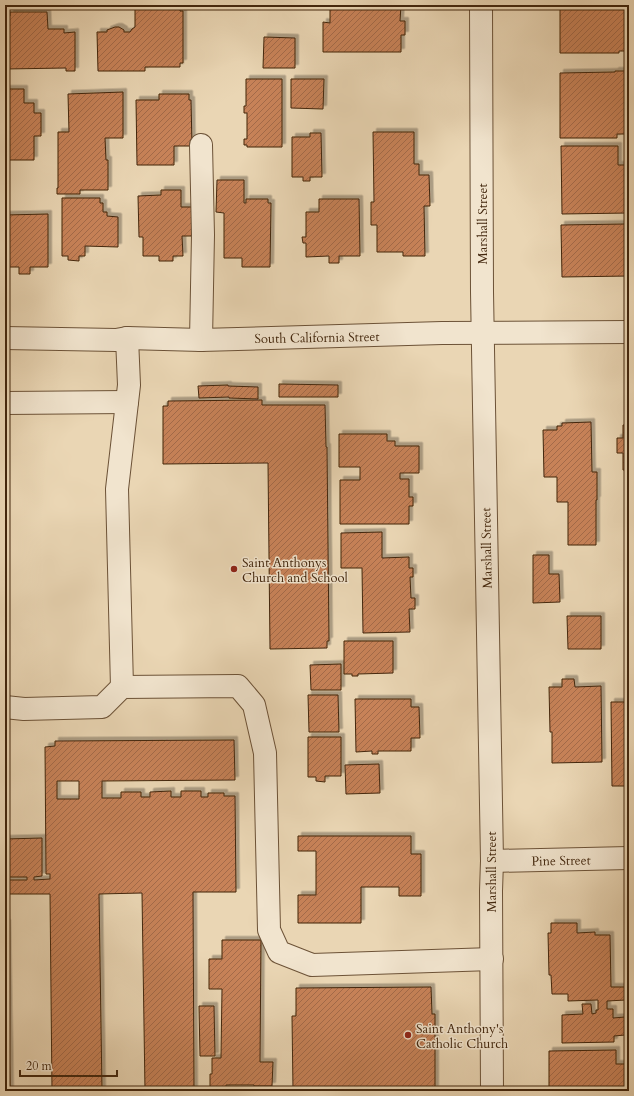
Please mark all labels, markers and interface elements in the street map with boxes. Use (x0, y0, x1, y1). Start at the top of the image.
street label: Marshall Street (474, 183, 492, 265)
street label: South California Street (254, 328, 380, 348)
street label: Marshall Street (477, 507, 497, 589)
place label: Saint Anthonys Church and School (242, 554, 349, 587)
marker: Saint Anthonys Church and School (229, 564, 239, 574)
street label: Marshall Street (483, 831, 501, 913)
street label: Pine Street (531, 851, 591, 871)
place label: Saint Anthony's Catholic Church (416, 1020, 508, 1053)
marker: Saint Anthony's Catholic Church (403, 1030, 413, 1040)
scale bar (20, 1052, 117, 1078)
text: 20 m (26, 1058, 53, 1074)

